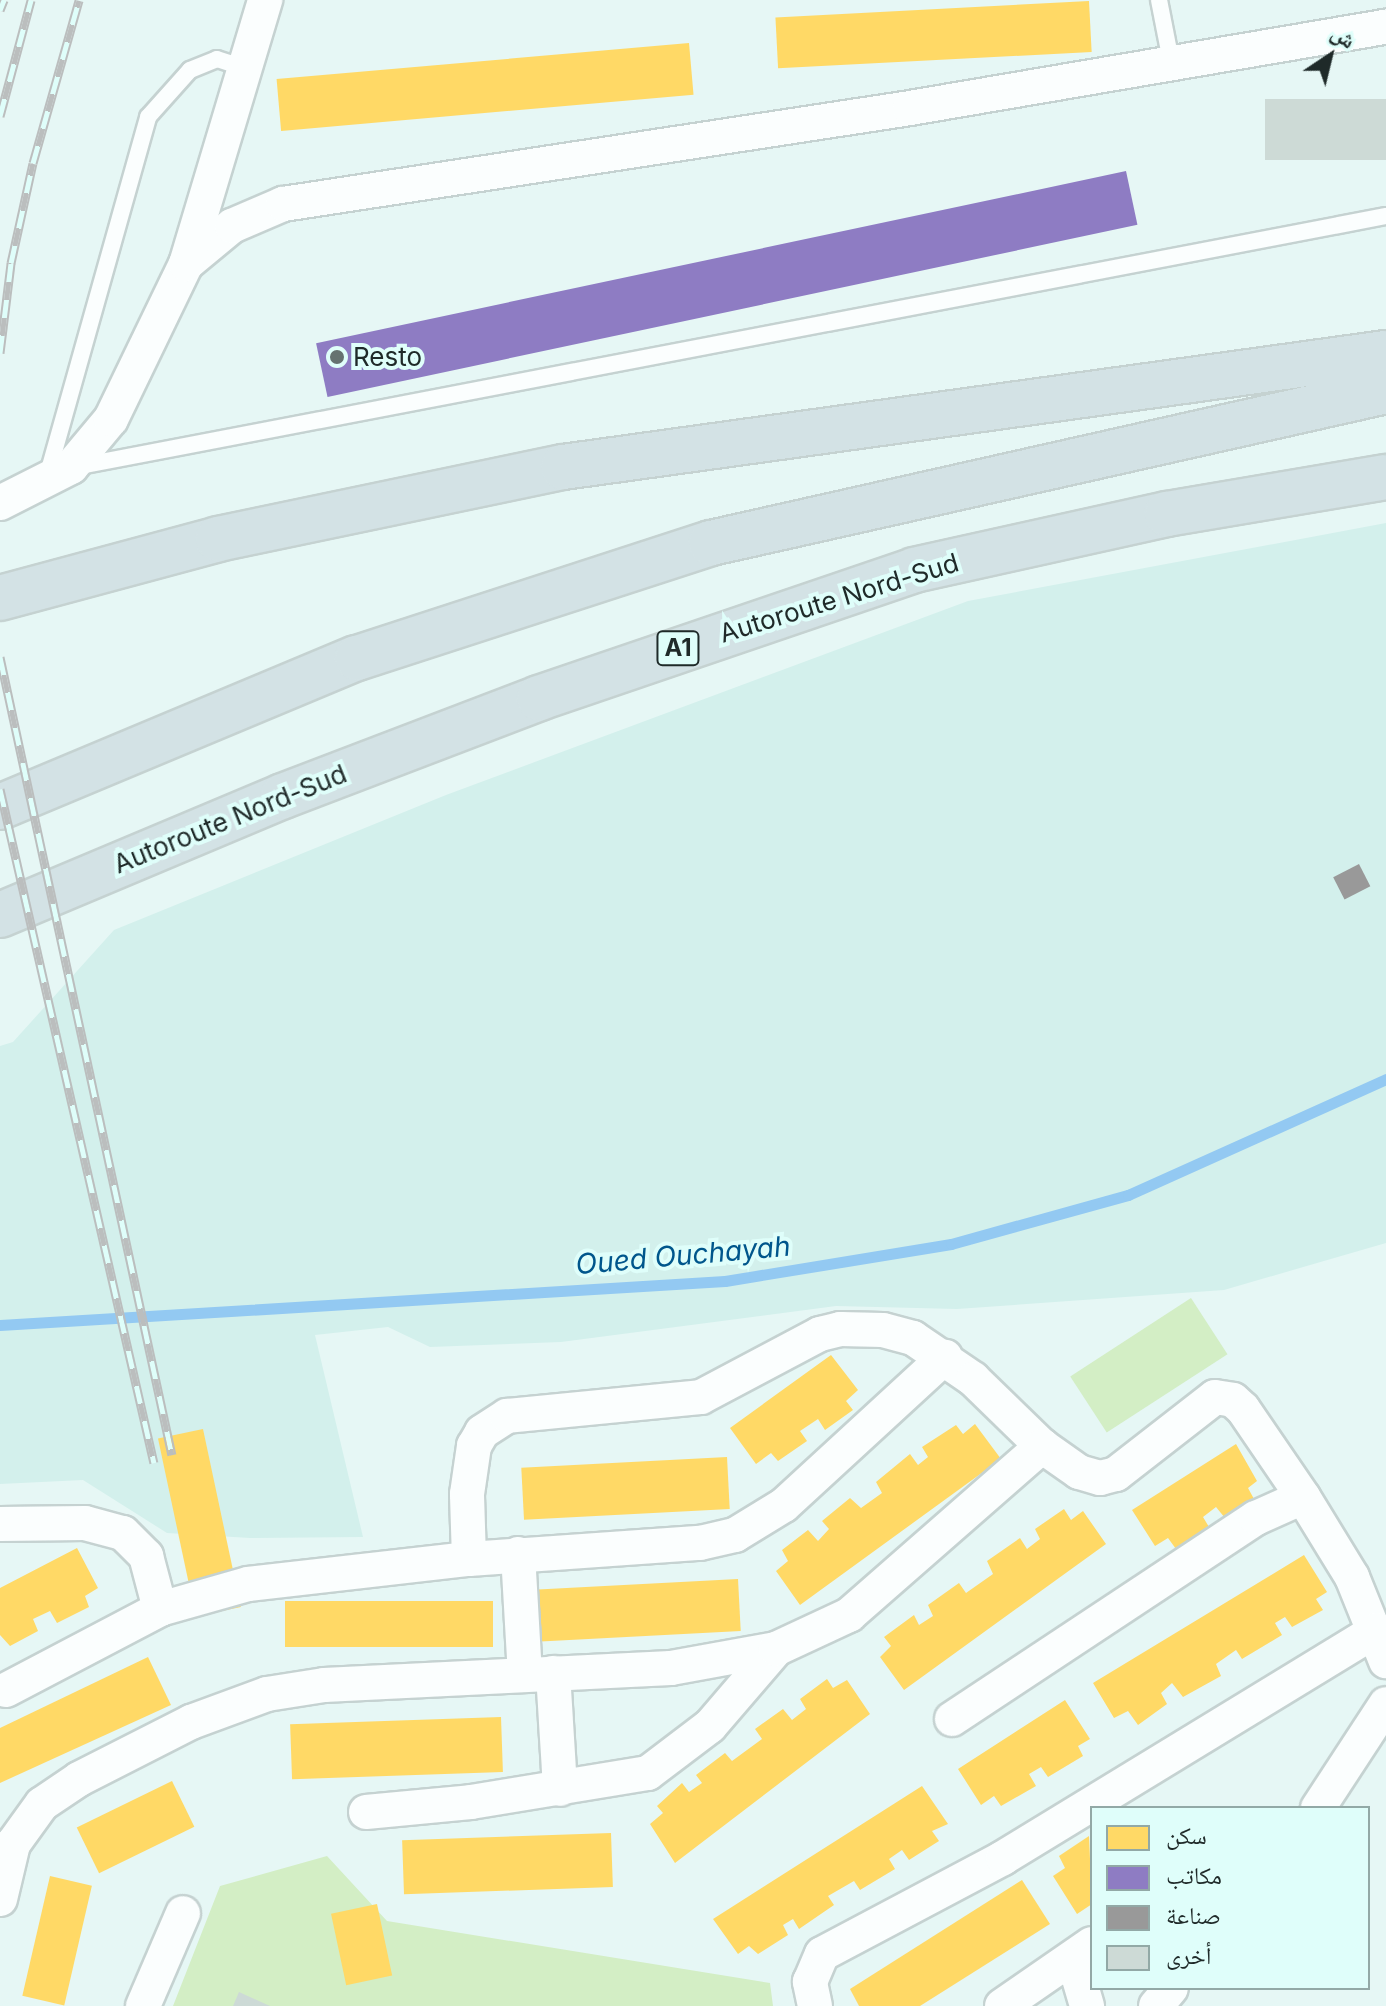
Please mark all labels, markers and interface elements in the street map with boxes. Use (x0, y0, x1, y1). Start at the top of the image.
north arrow (1290, 16, 1370, 96)
text: ش (1327, 19, 1361, 54)
place label: Resto (353, 341, 422, 373)
marker: Resto (328, 348, 346, 366)
street label: Autoroute Nord-Sud (716, 547, 962, 649)
road number: A1 (656, 628, 700, 668)
street label: Autoroute Nord-Sud (109, 758, 351, 880)
water label: Oued Ouchayah (574, 1229, 792, 1281)
legend (1090, 1806, 1370, 1990)
text: سكن (1166, 1821, 1207, 1850)
text: مكاتب (1166, 1861, 1222, 1890)
text: صناعة (1166, 1901, 1221, 1930)
text: أخرى (1166, 1941, 1212, 1970)

